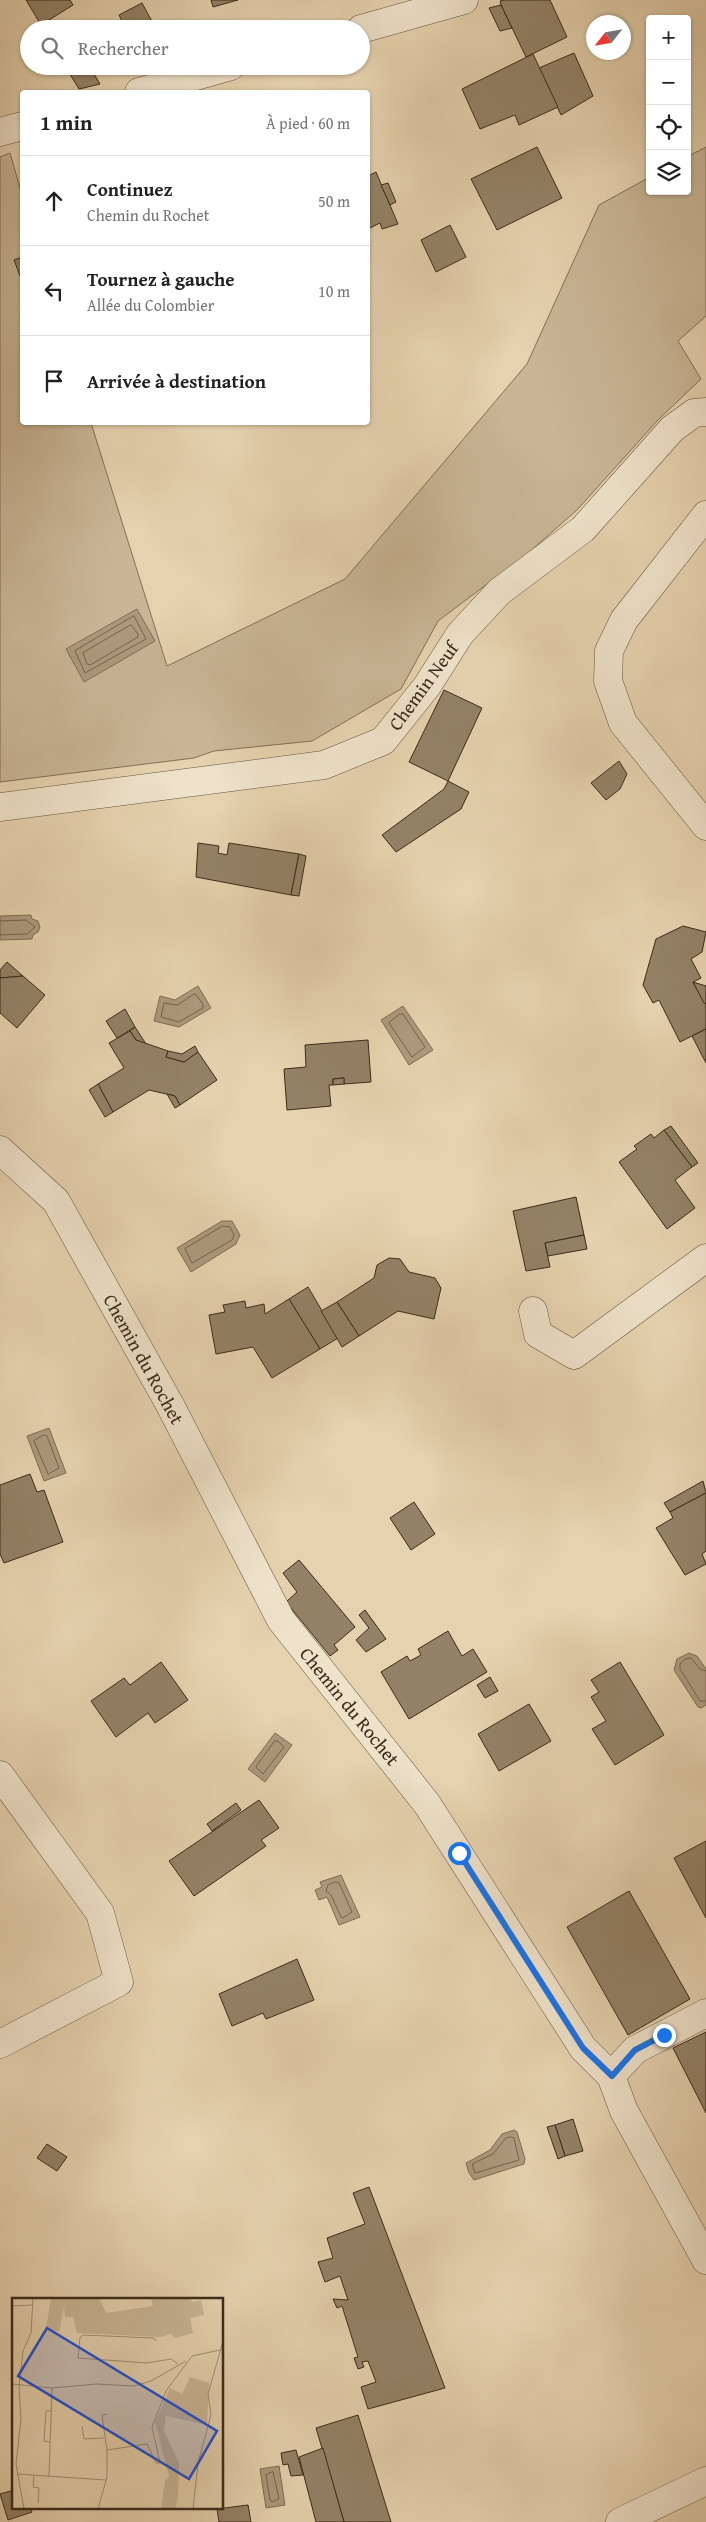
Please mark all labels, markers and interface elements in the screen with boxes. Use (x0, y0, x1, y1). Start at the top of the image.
north arrow (586, 15, 631, 60)
map controls (646, 15, 691, 195)
button: + (646, 15, 691, 60)
search box (20, 20, 370, 75)
icon: search (38, 34, 66, 62)
text: Rechercher (78, 34, 169, 62)
button: − (646, 60, 691, 105)
button: locate (646, 105, 691, 150)
text: 1 min (40, 107, 92, 138)
text: À pied · 60 m (266, 111, 350, 135)
button: layers (646, 150, 691, 195)
text: Continuez (87, 175, 173, 203)
icon: ahead (40, 187, 68, 215)
text: 50 m (318, 189, 350, 213)
text: Chemin du Rochet (87, 203, 209, 227)
text: Tournez à gauche (87, 265, 235, 293)
icon: left (40, 277, 68, 305)
text: 10 m (318, 279, 350, 303)
text: Allée du Colombier (87, 293, 214, 317)
icon: arrive (40, 367, 68, 395)
text: Arrivée à destination (87, 367, 266, 395)
street label: Chemin Neuf (381, 634, 466, 736)
street label: Chemin du Rochet (97, 1289, 192, 1430)
street label: Chemin du Rochet (293, 1641, 407, 1771)
route start (448, 1842, 471, 1865)
route end (653, 2024, 676, 2047)
inset map (12, 2298, 224, 2510)

